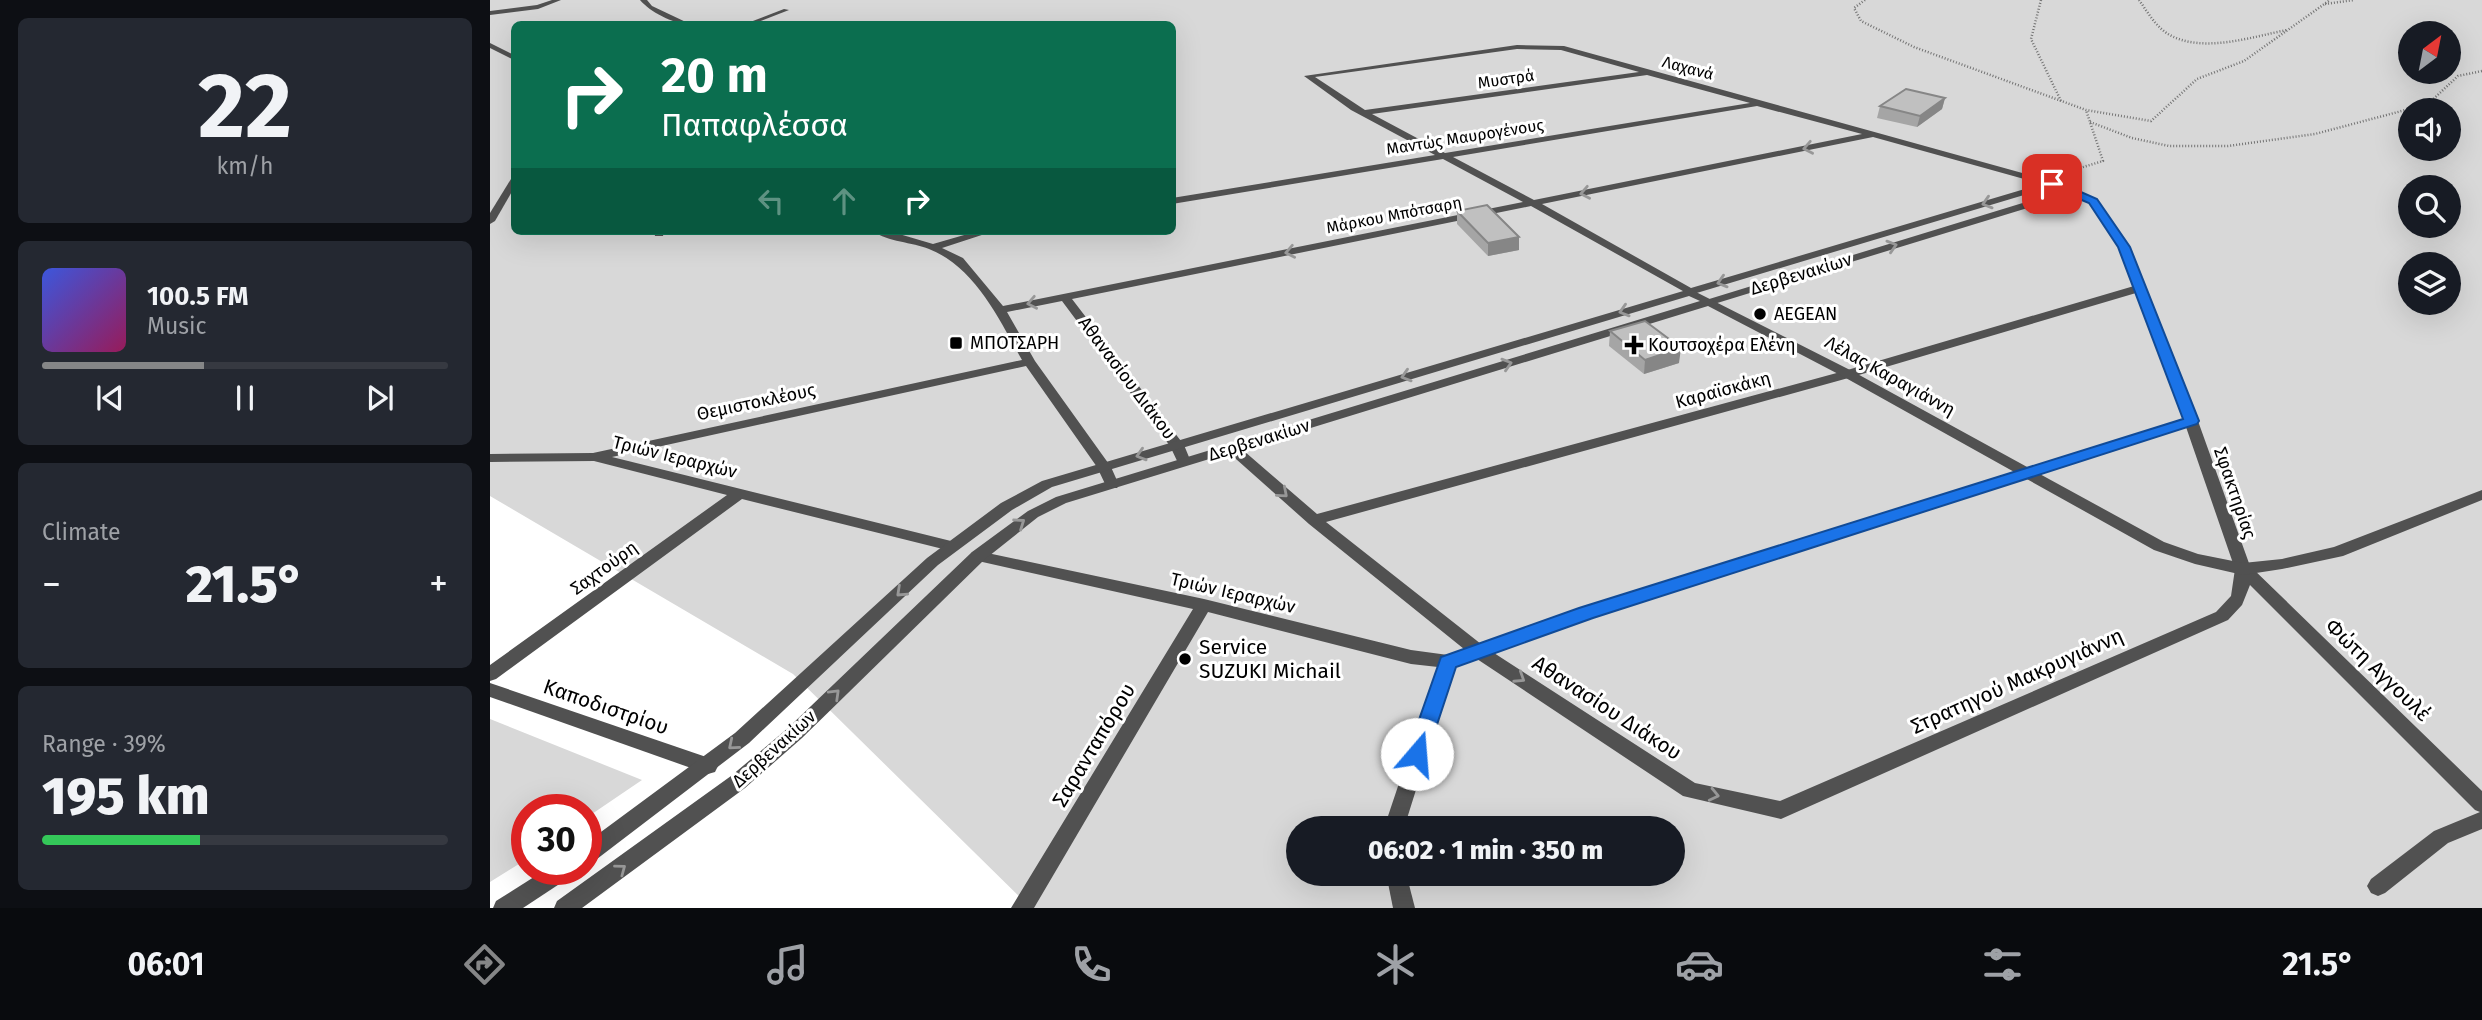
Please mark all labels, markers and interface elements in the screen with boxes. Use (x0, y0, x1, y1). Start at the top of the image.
north arrow (2398, 21, 2460, 84)
map controls (2398, 21, 2461, 315)
text: 20 m (661, 46, 768, 105)
icon: right (546, 49, 637, 140)
text: 22 (198, 52, 292, 161)
street label: Λαχανά (1660, 52, 1716, 84)
street label: Μυστρά (1477, 66, 1535, 92)
button: sound (2398, 98, 2461, 161)
text: Παπαφλέσσα (661, 106, 848, 144)
street label: Μαντώς Μαυρογένους (1385, 115, 1546, 159)
one-way arrow (1802, 139, 1814, 154)
text: km/h (217, 152, 273, 180)
pin (2022, 154, 2082, 214)
icon: arrive (2033, 165, 2071, 203)
button: search (2398, 175, 2461, 238)
icon: left (752, 182, 790, 220)
icon: ahead (825, 182, 863, 220)
icon: right (898, 182, 936, 220)
one-way arrow (1579, 184, 1591, 199)
street label: Μάρκου Μπότσαρη (1325, 193, 1463, 237)
one-way arrow (1981, 195, 1993, 210)
one-way arrow (1886, 240, 1898, 255)
one-way arrow (1284, 243, 1296, 258)
street label: Δερβενακίων (1748, 248, 1855, 300)
button: layers (2398, 252, 2461, 315)
one-way arrow (1716, 274, 1728, 289)
text: 100.5 FM (147, 281, 249, 312)
one-way arrow (1026, 295, 1038, 310)
one-way arrow (1619, 303, 1631, 318)
place label: AEGEAN (1774, 303, 1837, 325)
marker: AEGEAN (1752, 306, 1768, 322)
text: Music (147, 312, 207, 340)
street label: Αθανασίου Διάκου (1074, 312, 1180, 444)
street label: Λέλας Καραγιάννη (1821, 331, 1959, 421)
place label: ΜΠΟΤΣΑΡΗ (970, 332, 1059, 354)
place label: Κουτσοχέρα Ελένη (1648, 334, 1796, 356)
marker: ΜΠΟΤΣΑΡΗ (948, 335, 964, 351)
marker: Κουτσοχέρα Ελένη (1626, 337, 1642, 353)
one-way arrow (1501, 357, 1513, 372)
street label: Καραϊσκάκη (1673, 367, 1773, 413)
one-way arrow (1401, 368, 1413, 383)
icon: previous (91, 379, 129, 417)
icon: pause (226, 379, 264, 417)
icon: next (361, 379, 399, 417)
street label: Θεμιστοκλέους (695, 379, 818, 425)
street label: Δερβενακίων (1206, 414, 1313, 466)
street label: Τριών Ιεραρχών (611, 431, 740, 483)
street label: Σφακτηρίας (2209, 444, 2261, 542)
one-way arrow (1136, 447, 1148, 462)
one-way arrow (1275, 485, 1288, 497)
text: Climate (42, 518, 121, 546)
one-way arrow (1012, 519, 1025, 531)
street label: Σαχτούρη (566, 536, 642, 600)
text: 21.5° (186, 553, 304, 616)
text: − (42, 561, 61, 607)
text: + (429, 561, 448, 607)
street label: Τριών Ιεραρχών (1169, 568, 1298, 618)
one-way arrow (896, 584, 909, 596)
street label: Φώτη Αγγουλέ (2320, 613, 2436, 727)
street label: Στρατηγού Μακρυγιάννη (1907, 622, 2127, 740)
place label: Service SUZUKI Michail (1199, 634, 1341, 684)
street label: Αθανασίου Διάκου (1528, 650, 1686, 766)
marker: Service SUZUKI Michail (1177, 651, 1193, 667)
one-way arrow (1512, 670, 1525, 682)
street label: Καποδιστρίου (540, 673, 672, 741)
street label: Σαρανταπόρου (1047, 678, 1141, 812)
one-way arrow (827, 690, 840, 703)
street label: Δερβενακίων (728, 705, 821, 792)
position arrow (1380, 717, 1454, 791)
text: Range · 39% (42, 730, 166, 758)
one-way arrow (728, 737, 741, 750)
text: 195 km (42, 765, 210, 828)
one-way arrow (1708, 787, 1720, 801)
speed limit sign: 30 (511, 794, 602, 885)
text: 06:02 · 1 min · 350 m (1368, 835, 1603, 866)
one-way arrow (613, 865, 626, 877)
icon: directions (460, 940, 509, 989)
icon: music (763, 940, 812, 989)
icon: phone (1067, 940, 1116, 989)
icon: climate (1371, 940, 1420, 989)
icon: car (1675, 940, 1724, 989)
icon: filters (1978, 940, 2027, 989)
text: 06:01 (127, 945, 205, 983)
text: 21.5° (2282, 945, 2354, 983)

